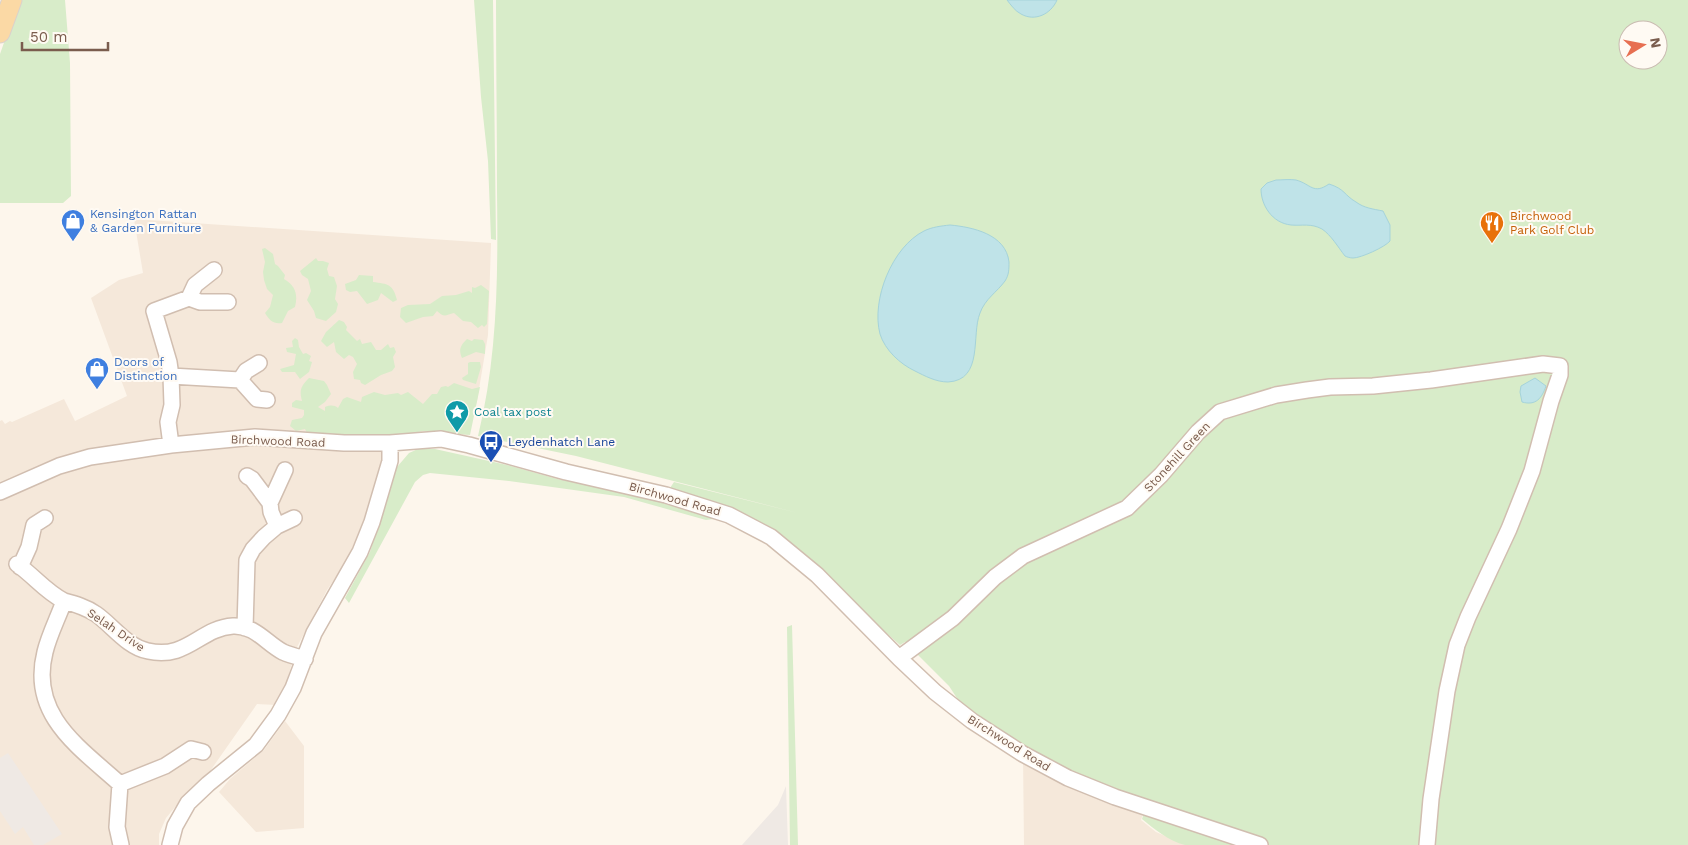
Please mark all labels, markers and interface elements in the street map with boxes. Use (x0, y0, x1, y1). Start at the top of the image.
scale bar (22, 20, 109, 52)
north arrow (1618, 20, 1668, 70)
text: 50 m (30, 28, 67, 46)
text: N (1647, 36, 1665, 49)
place label: Kensington Rattan & Garden Furniture (90, 207, 202, 235)
shop icon: Kensington Rattan & Garden Furniture (60, 208, 86, 242)
place label: Birchwood Park Golf Club (1510, 209, 1594, 237)
restaurant icon: Birchwood Park Golf Club (1479, 210, 1505, 244)
place label: Doors of Distinction (114, 355, 177, 383)
shop icon: Doors of Distinction (84, 356, 110, 390)
place icon: Coal tax post (444, 399, 470, 433)
place label: Coal tax post (474, 405, 551, 419)
street label: Stonehill Green (1141, 419, 1213, 495)
bus stop icon: Leydenhatch Lane (478, 429, 504, 463)
street label: Birchwood Road (230, 432, 326, 450)
place label: Leydenhatch Lane (508, 435, 615, 449)
street label: Birchwood Road (627, 479, 723, 519)
street label: Selah Drive (85, 606, 148, 654)
street label: Birchwood Road (965, 712, 1053, 774)

